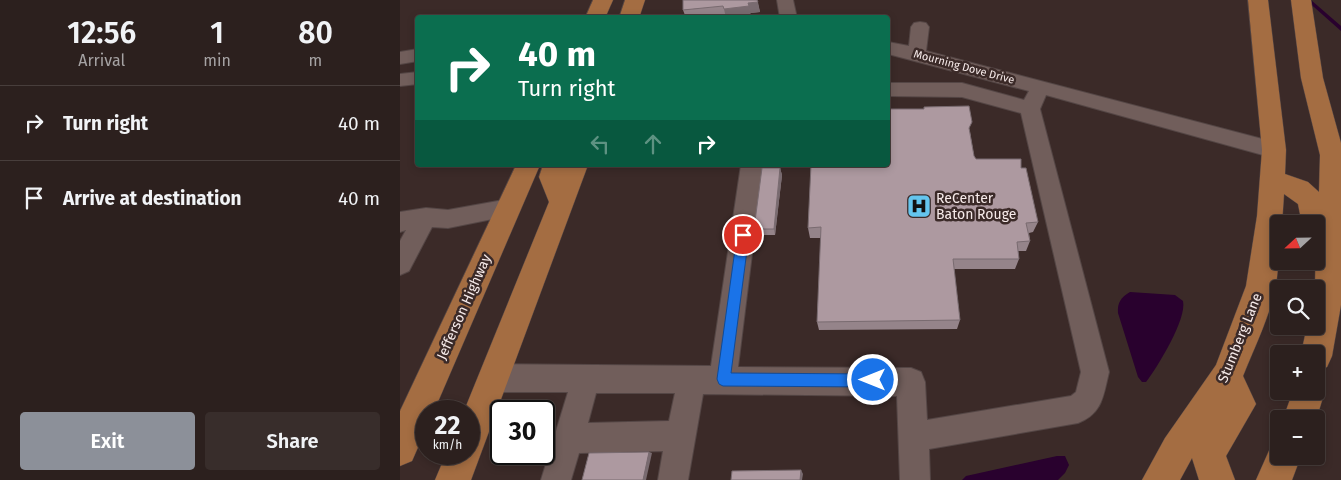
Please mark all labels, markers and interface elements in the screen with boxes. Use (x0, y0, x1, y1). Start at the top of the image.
text: 12:56 (67, 15, 136, 51)
text: 1 (210, 15, 224, 51)
text: 80 (298, 15, 333, 51)
text: 40 m (518, 33, 596, 75)
icon: right (435, 35, 500, 100)
street label: Mourning Dove Drive (912, 47, 1016, 87)
text: Arrival (78, 51, 125, 70)
text: min (203, 51, 231, 70)
text: m (309, 51, 322, 70)
text: Turn right (518, 75, 615, 102)
icon: right (20, 109, 48, 137)
text: Turn right (63, 112, 148, 135)
text: 40 m (338, 112, 380, 135)
icon: left (586, 130, 614, 158)
icon: ahead (639, 130, 667, 158)
icon: right (692, 130, 720, 158)
icon: arrive (20, 184, 48, 212)
text: Arrive at destination (63, 187, 242, 210)
text: 40 m (338, 187, 380, 210)
place label: ReCenter Baton Rouge (936, 190, 1016, 223)
hospital icon: ReCenter Baton Rouge (906, 193, 932, 219)
pin (722, 214, 764, 256)
north arrow (1270, 215, 1325, 270)
map controls (1270, 215, 1325, 465)
icon: arrive (729, 221, 757, 249)
street label: Jefferson Highway (433, 252, 495, 362)
button: search (1270, 280, 1325, 335)
street label: Stumberg Lane (1214, 291, 1266, 385)
button: + (1270, 345, 1325, 400)
position arrow (846, 353, 898, 405)
speed limit sign: 30 (490, 400, 555, 465)
button: − (1270, 410, 1325, 465)
text: 22 (435, 411, 460, 441)
button: Exit (20, 412, 195, 470)
button: Share (205, 412, 380, 470)
text: km/h (433, 438, 462, 452)

